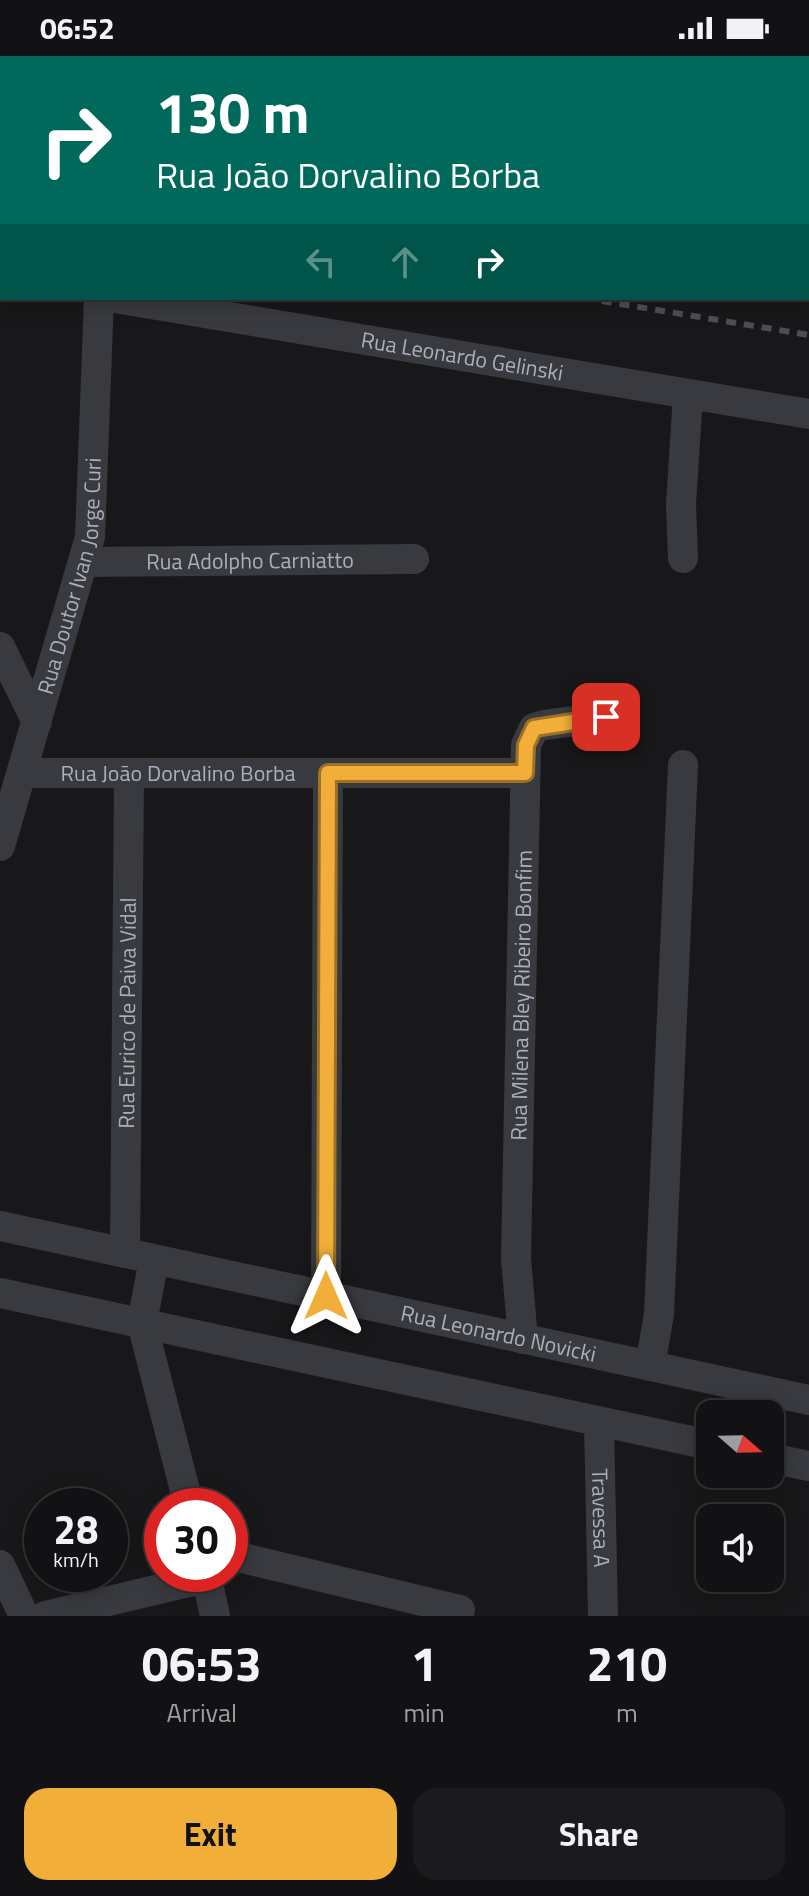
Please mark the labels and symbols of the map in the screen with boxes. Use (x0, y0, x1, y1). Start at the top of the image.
street label: Rua Leonardo Gelinski (358, 322, 566, 390)
street label: Rua Doutor Ivan Jorge Curi (28, 457, 110, 698)
street label: Rua Adolpho Carniatto (146, 543, 354, 578)
pin (572, 683, 640, 751)
street label: Rua João Dorvalino Borba (61, 756, 295, 790)
street label: Rua Milena Bley Ribeiro Bonfim (501, 850, 541, 1141)
street label: Rua Eurico de Paiva Vidal (109, 897, 145, 1129)
position arrow (284, 1254, 368, 1338)
street label: Rua Leonardo Novicki (398, 1296, 600, 1371)
north arrow (696, 1400, 784, 1488)
street label: Travessa A (583, 1468, 619, 1568)
speed limit sign: 30 (144, 1488, 248, 1592)

